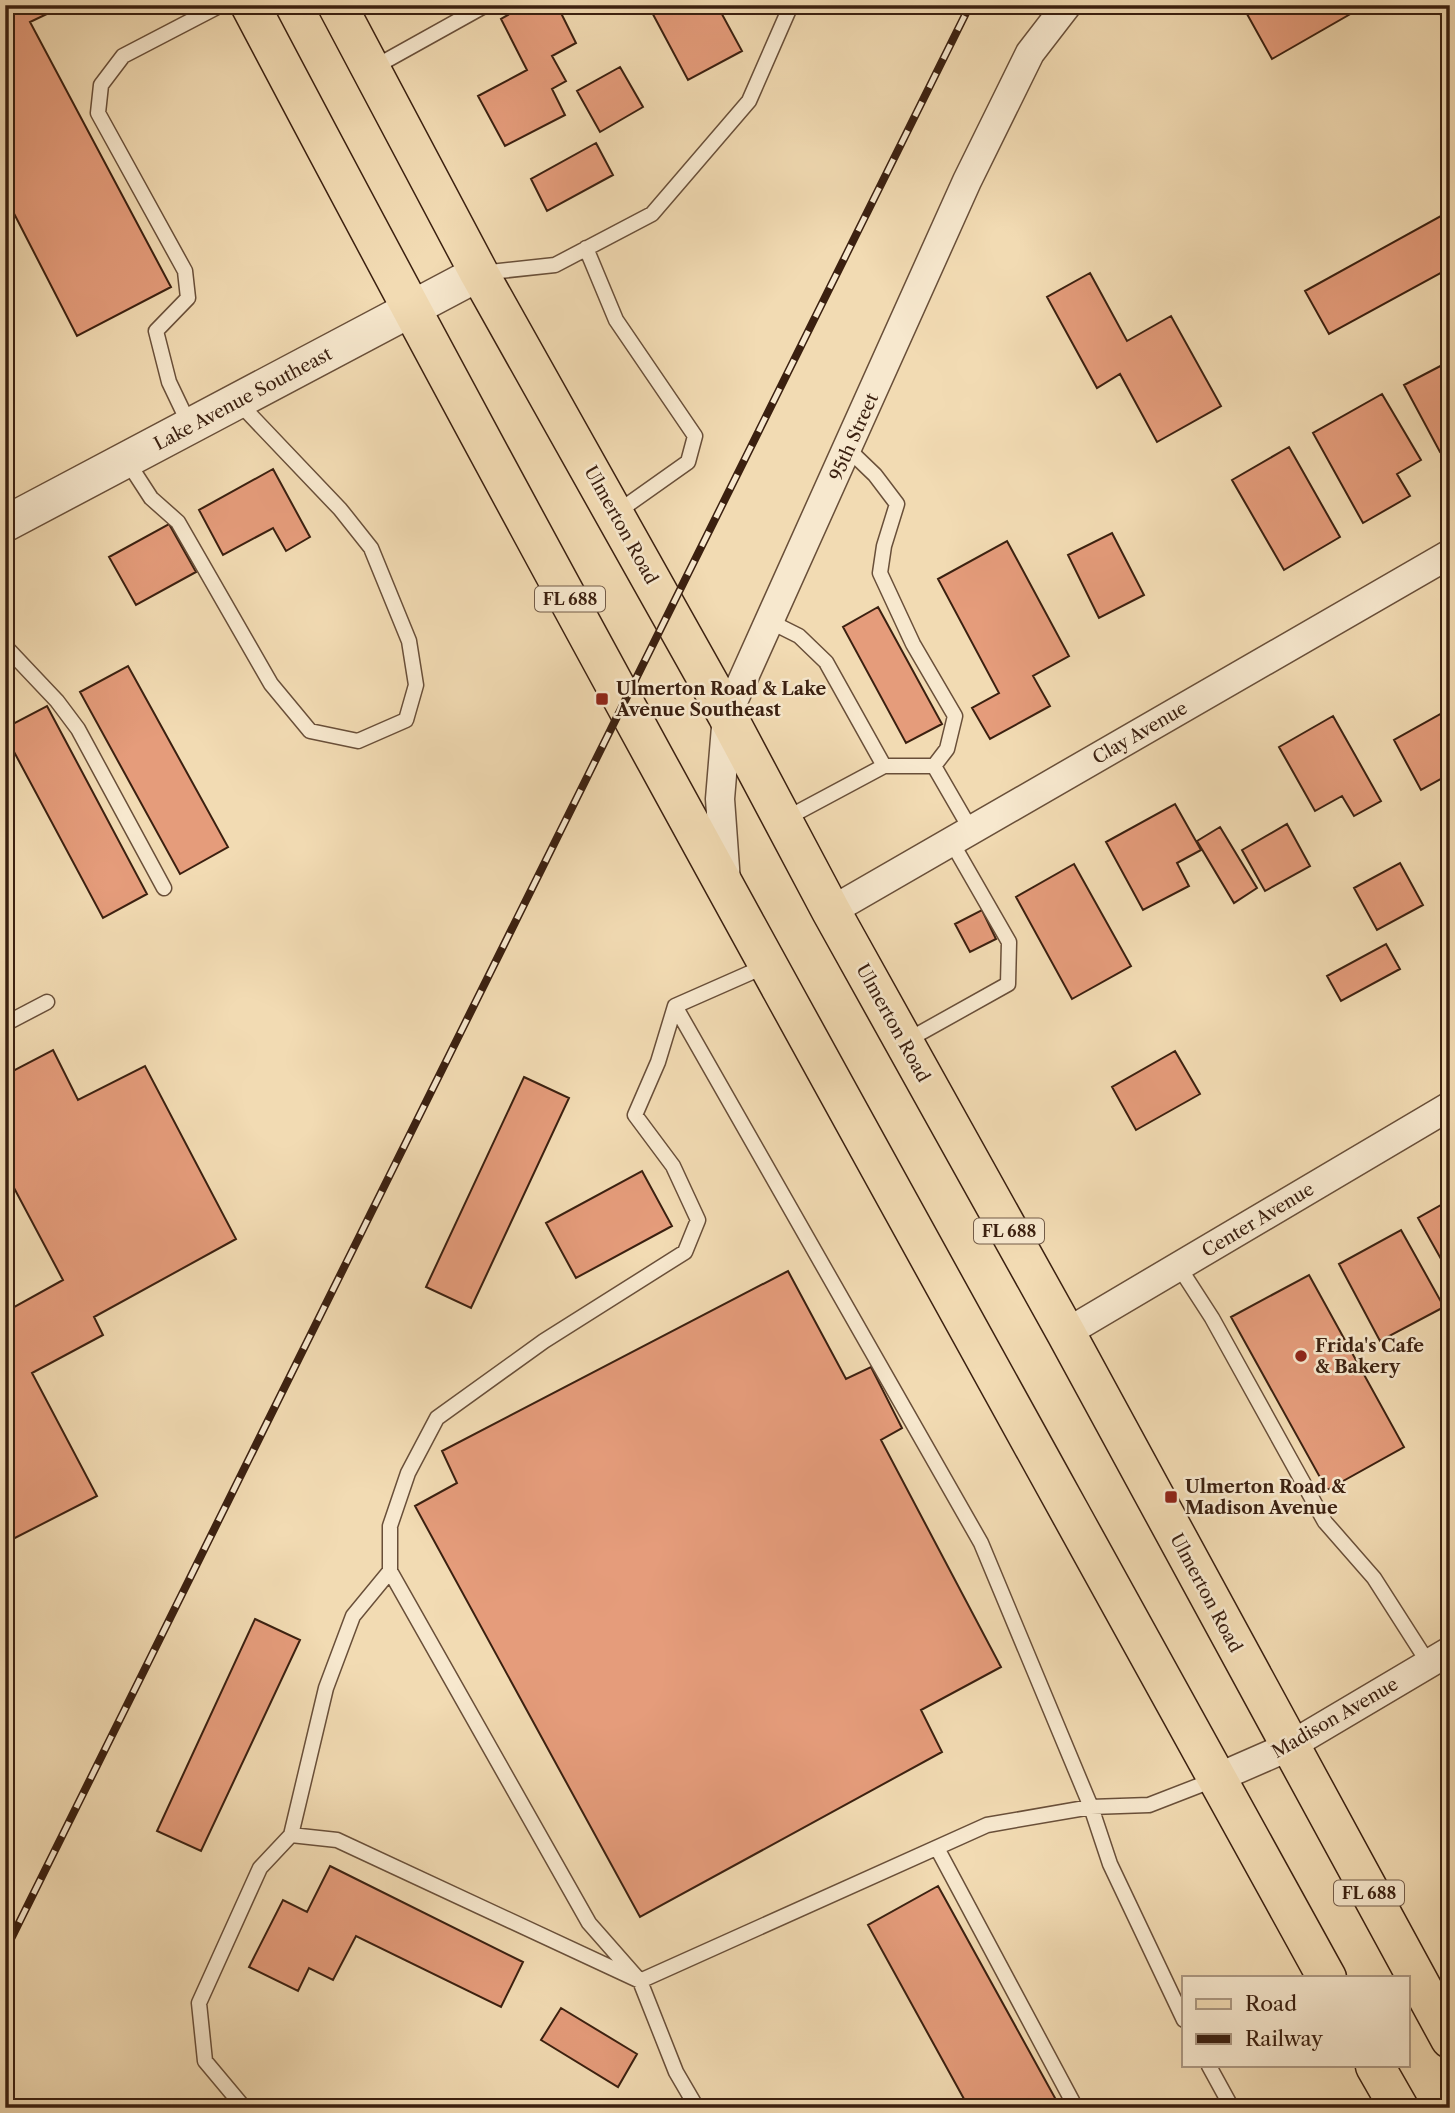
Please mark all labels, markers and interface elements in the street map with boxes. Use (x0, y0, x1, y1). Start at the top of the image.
street label: Lake Avenue Southeast (150, 342, 336, 455)
street label: 95th Street (825, 389, 883, 484)
street label: Ulmerton Road (579, 462, 663, 588)
road number: FL 688 (535, 586, 605, 612)
place label: Ulmerton Road & Lake Avenue Southeast (615, 678, 827, 721)
marker: Ulmerton Road & Lake Avenue Southeast (594, 691, 610, 707)
street label: Clay Avenue (1089, 697, 1191, 769)
street label: Ulmerton Road (851, 960, 935, 1086)
street label: Center Avenue (1198, 1178, 1318, 1262)
road number: FL 688 (974, 1218, 1044, 1244)
place label: Frida's Cafe & Bakery (1315, 1335, 1424, 1378)
marker: Frida's Cafe & Bakery (1293, 1348, 1309, 1364)
place label: Ulmerton Road & Madison Avenue (1185, 1476, 1346, 1519)
marker: Ulmerton Road & Madison Avenue (1163, 1489, 1179, 1505)
street label: Ulmerton Road (1165, 1530, 1247, 1656)
street label: Madison Avenue (1268, 1673, 1402, 1763)
road number: FL 688 (1334, 1881, 1404, 1906)
legend (1182, 1976, 1410, 2068)
text: Road (1245, 1991, 1297, 2016)
text: Railway (1245, 2026, 1323, 2051)

